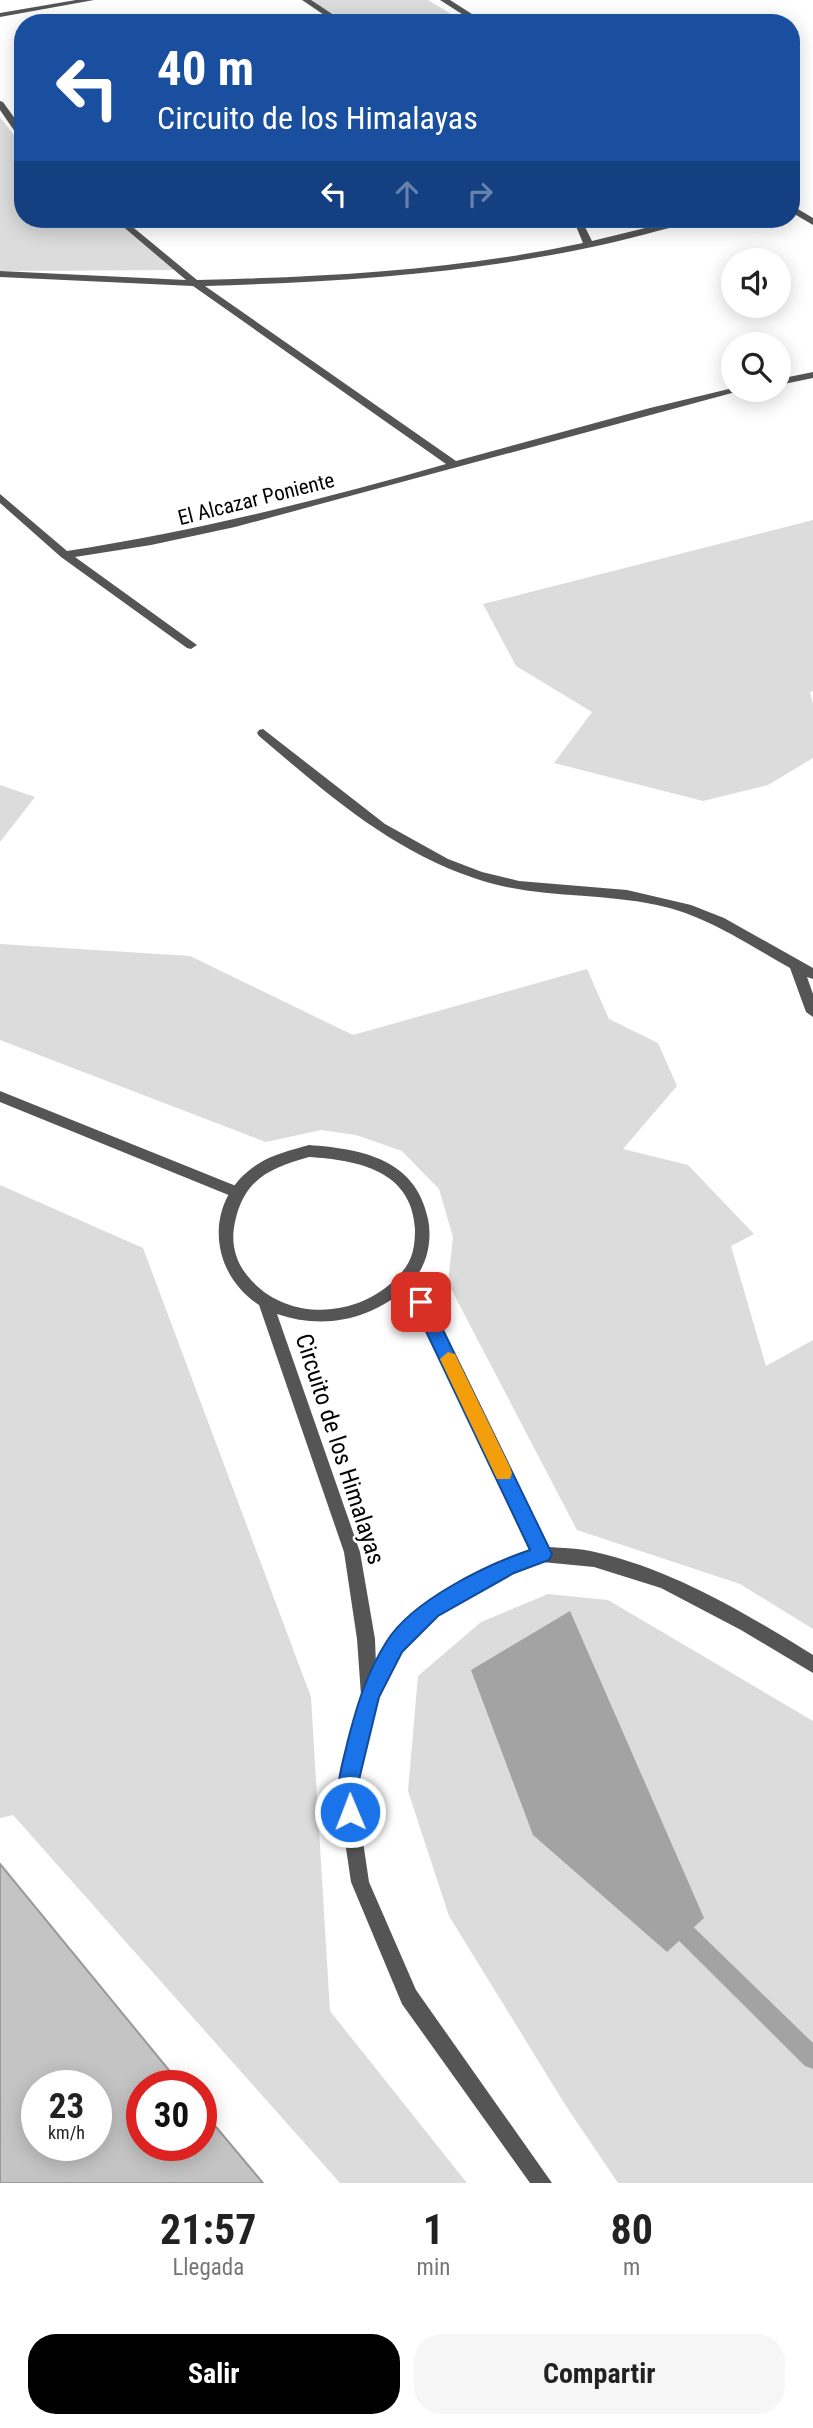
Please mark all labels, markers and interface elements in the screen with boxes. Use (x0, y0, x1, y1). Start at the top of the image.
text: 40 m (157, 40, 254, 97)
icon: left (42, 42, 133, 133)
text: Circuito de los Himalayas (157, 99, 478, 137)
icon: left (315, 175, 353, 213)
icon: ahead (388, 175, 426, 213)
icon: right (461, 175, 499, 213)
map controls (721, 248, 791, 402)
button: sound (721, 248, 791, 318)
button: search (721, 332, 791, 402)
street label: El Alcazar Poniente (175, 468, 337, 530)
pin (391, 1272, 451, 1332)
icon: arrive (402, 1283, 440, 1321)
street label: Circuito de los Himalayas (290, 1330, 390, 1568)
position arrow (313, 1775, 387, 1849)
speed limit sign: 30 (126, 2070, 217, 2161)
text: 23 (49, 2086, 84, 2127)
text: km/h (48, 2122, 85, 2143)
text: 21:57 (160, 2205, 256, 2254)
text: 1 (423, 2205, 444, 2254)
text: 80 (610, 2205, 653, 2254)
text: Llegada (172, 2254, 244, 2281)
text: min (417, 2254, 450, 2281)
text: m (623, 2254, 640, 2281)
button: Salir (28, 2334, 400, 2414)
button: Compartir (414, 2334, 785, 2414)

